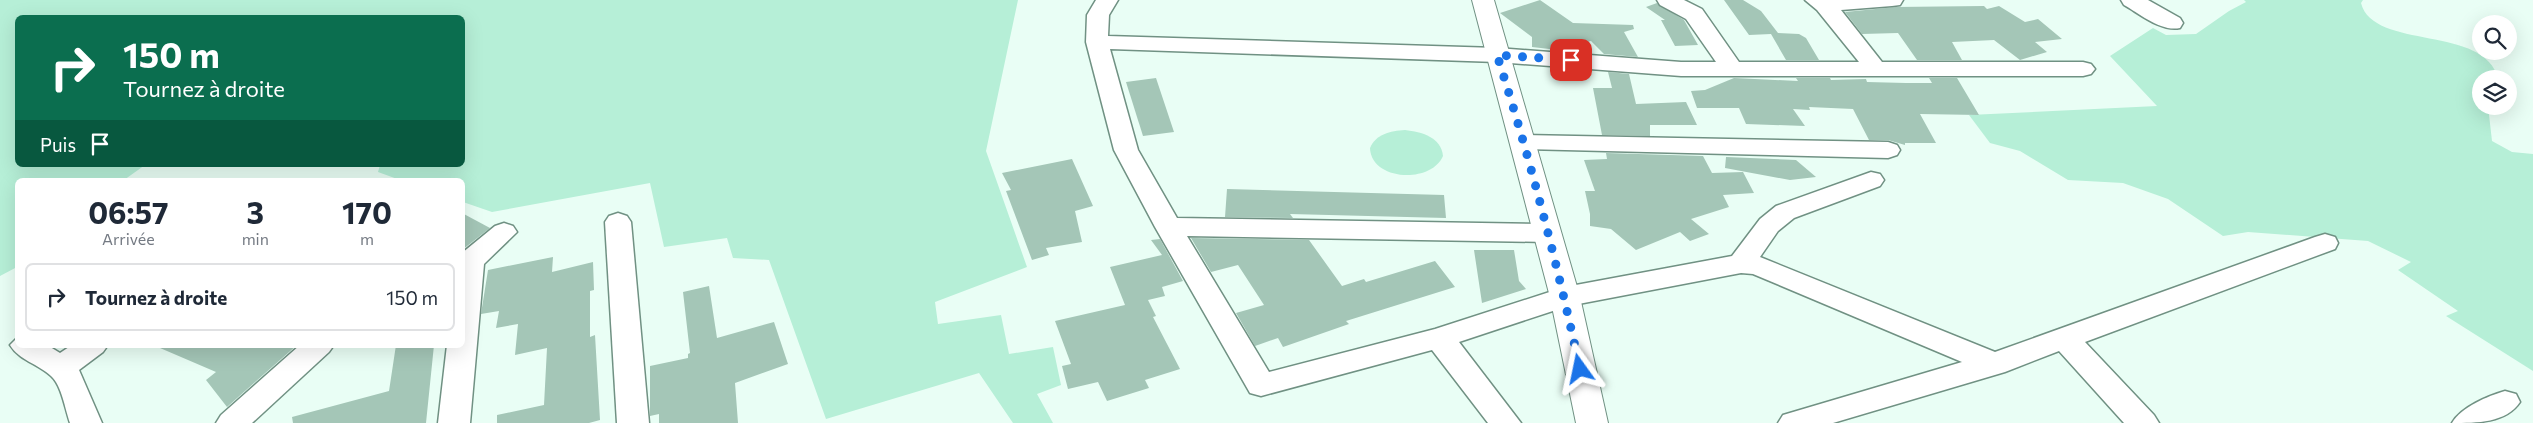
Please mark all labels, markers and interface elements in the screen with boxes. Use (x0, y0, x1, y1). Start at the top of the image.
map controls (2472, 15, 2517, 115)
button: search (2472, 15, 2517, 60)
text: 150 m (123, 32, 220, 75)
icon: right (40, 35, 105, 100)
pin (1550, 39, 1592, 81)
icon: arrive (1557, 46, 1585, 74)
button: layers (2472, 70, 2517, 115)
text: Tournez à droite (123, 75, 285, 102)
icon: arrive (86, 130, 114, 158)
text: Puis (40, 133, 76, 156)
text: 06:57 (88, 193, 169, 230)
text: 3 (247, 193, 264, 230)
text: 170 (342, 193, 392, 230)
text: Arrivée (102, 229, 155, 248)
text: min (242, 229, 269, 248)
text: m (360, 229, 374, 248)
icon: right (42, 283, 70, 311)
text: Tournez à droite (85, 286, 227, 309)
text: 150 m (386, 286, 438, 309)
position arrow (1553, 342, 1605, 394)

